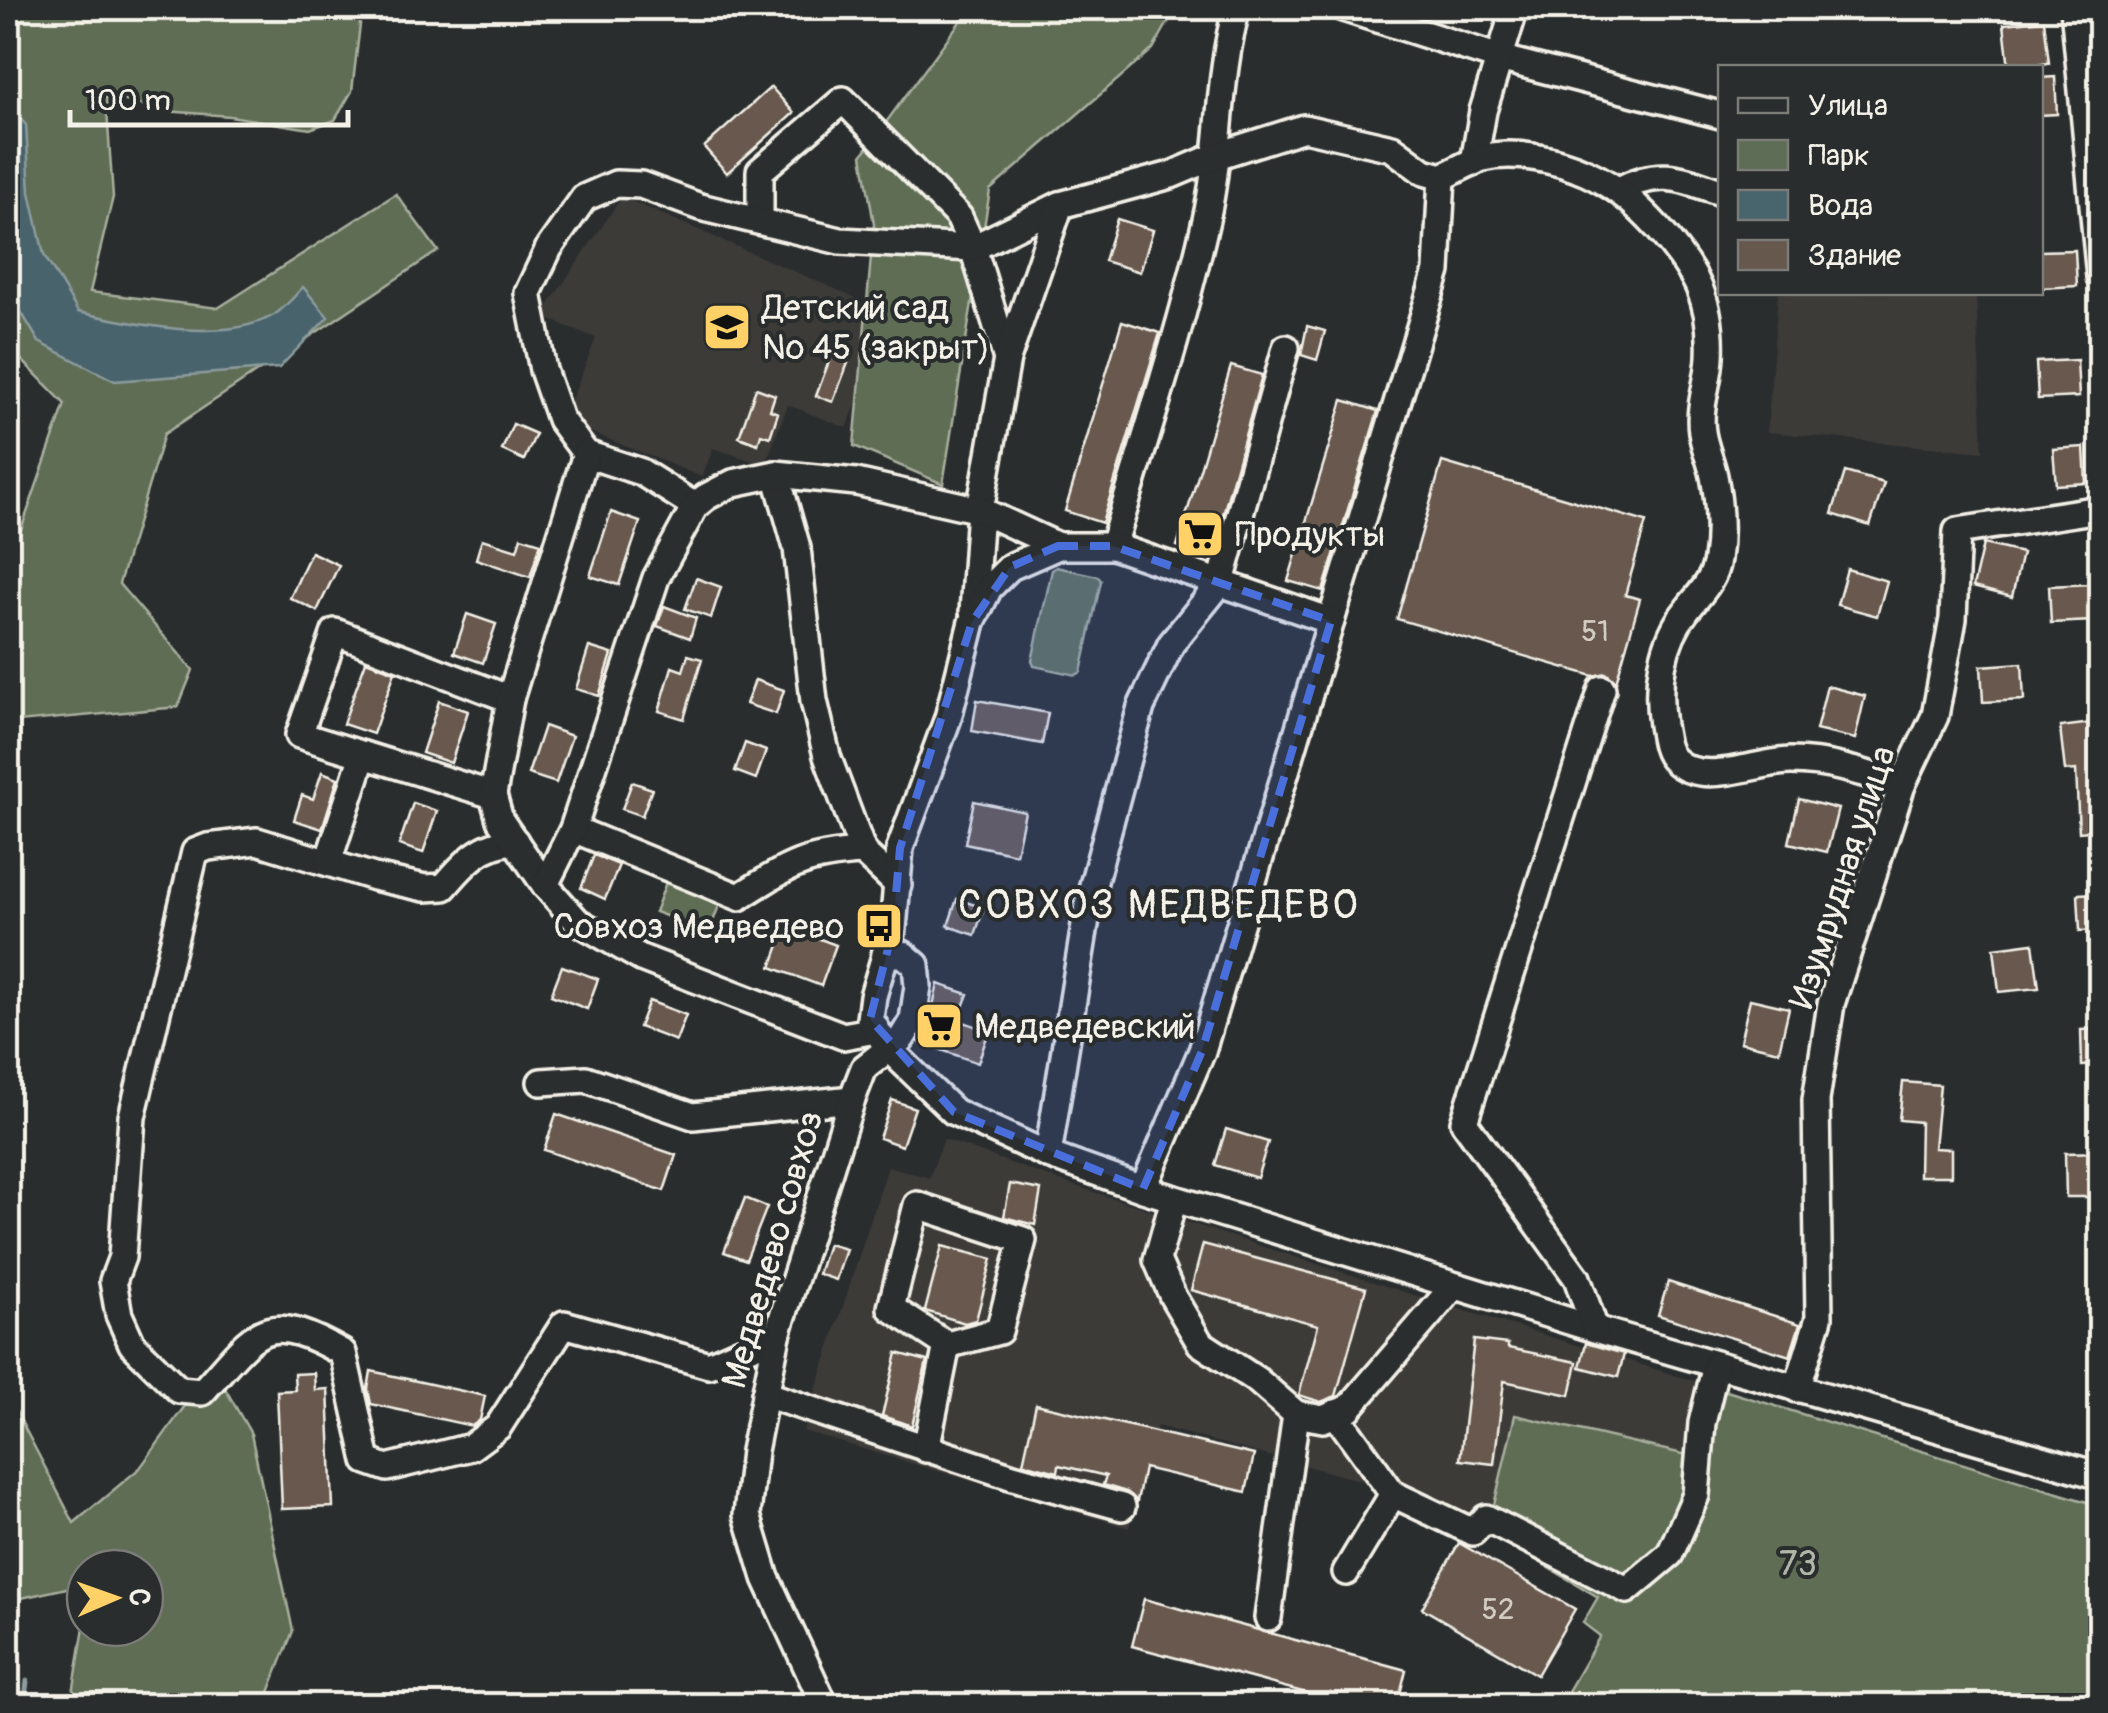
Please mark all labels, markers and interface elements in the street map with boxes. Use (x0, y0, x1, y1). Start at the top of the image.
scale bar (70, 65, 348, 127)
legend (1718, 65, 2043, 295)
text: 100 m (85, 82, 171, 119)
text: Улица (1808, 87, 1888, 124)
text: Парк (1808, 137, 1870, 174)
text: Вода (1808, 187, 1873, 224)
text: Здание (1808, 237, 1901, 274)
place label: Детский сад № 45 (закрыт) (760, 286, 990, 370)
school or university icon: Детский сад № 45 (закрыт) (701, 301, 753, 353)
supermarket icon: Продукты (1174, 508, 1226, 560)
place label: Продукты (1235, 513, 1385, 557)
house number: 51 (1581, 613, 1609, 650)
street label: Изумрудная улица (1780, 741, 1906, 1014)
district label: СОВХОЗ МЕДВЕДЕВО (958, 881, 1360, 930)
bus stop icon: Совхоз Медведево (853, 900, 905, 952)
place label: Совхоз Медведево (553, 905, 844, 949)
supermarket icon: Медведевский (913, 1000, 965, 1052)
place label: Медведевский (974, 1005, 1196, 1049)
street label: Медведево совхоз (712, 1105, 834, 1393)
park label: 73 (1779, 1542, 1817, 1586)
north arrow (65, 1548, 165, 1648)
text: С (121, 1588, 156, 1606)
house number: 52 (1481, 1591, 1515, 1628)

